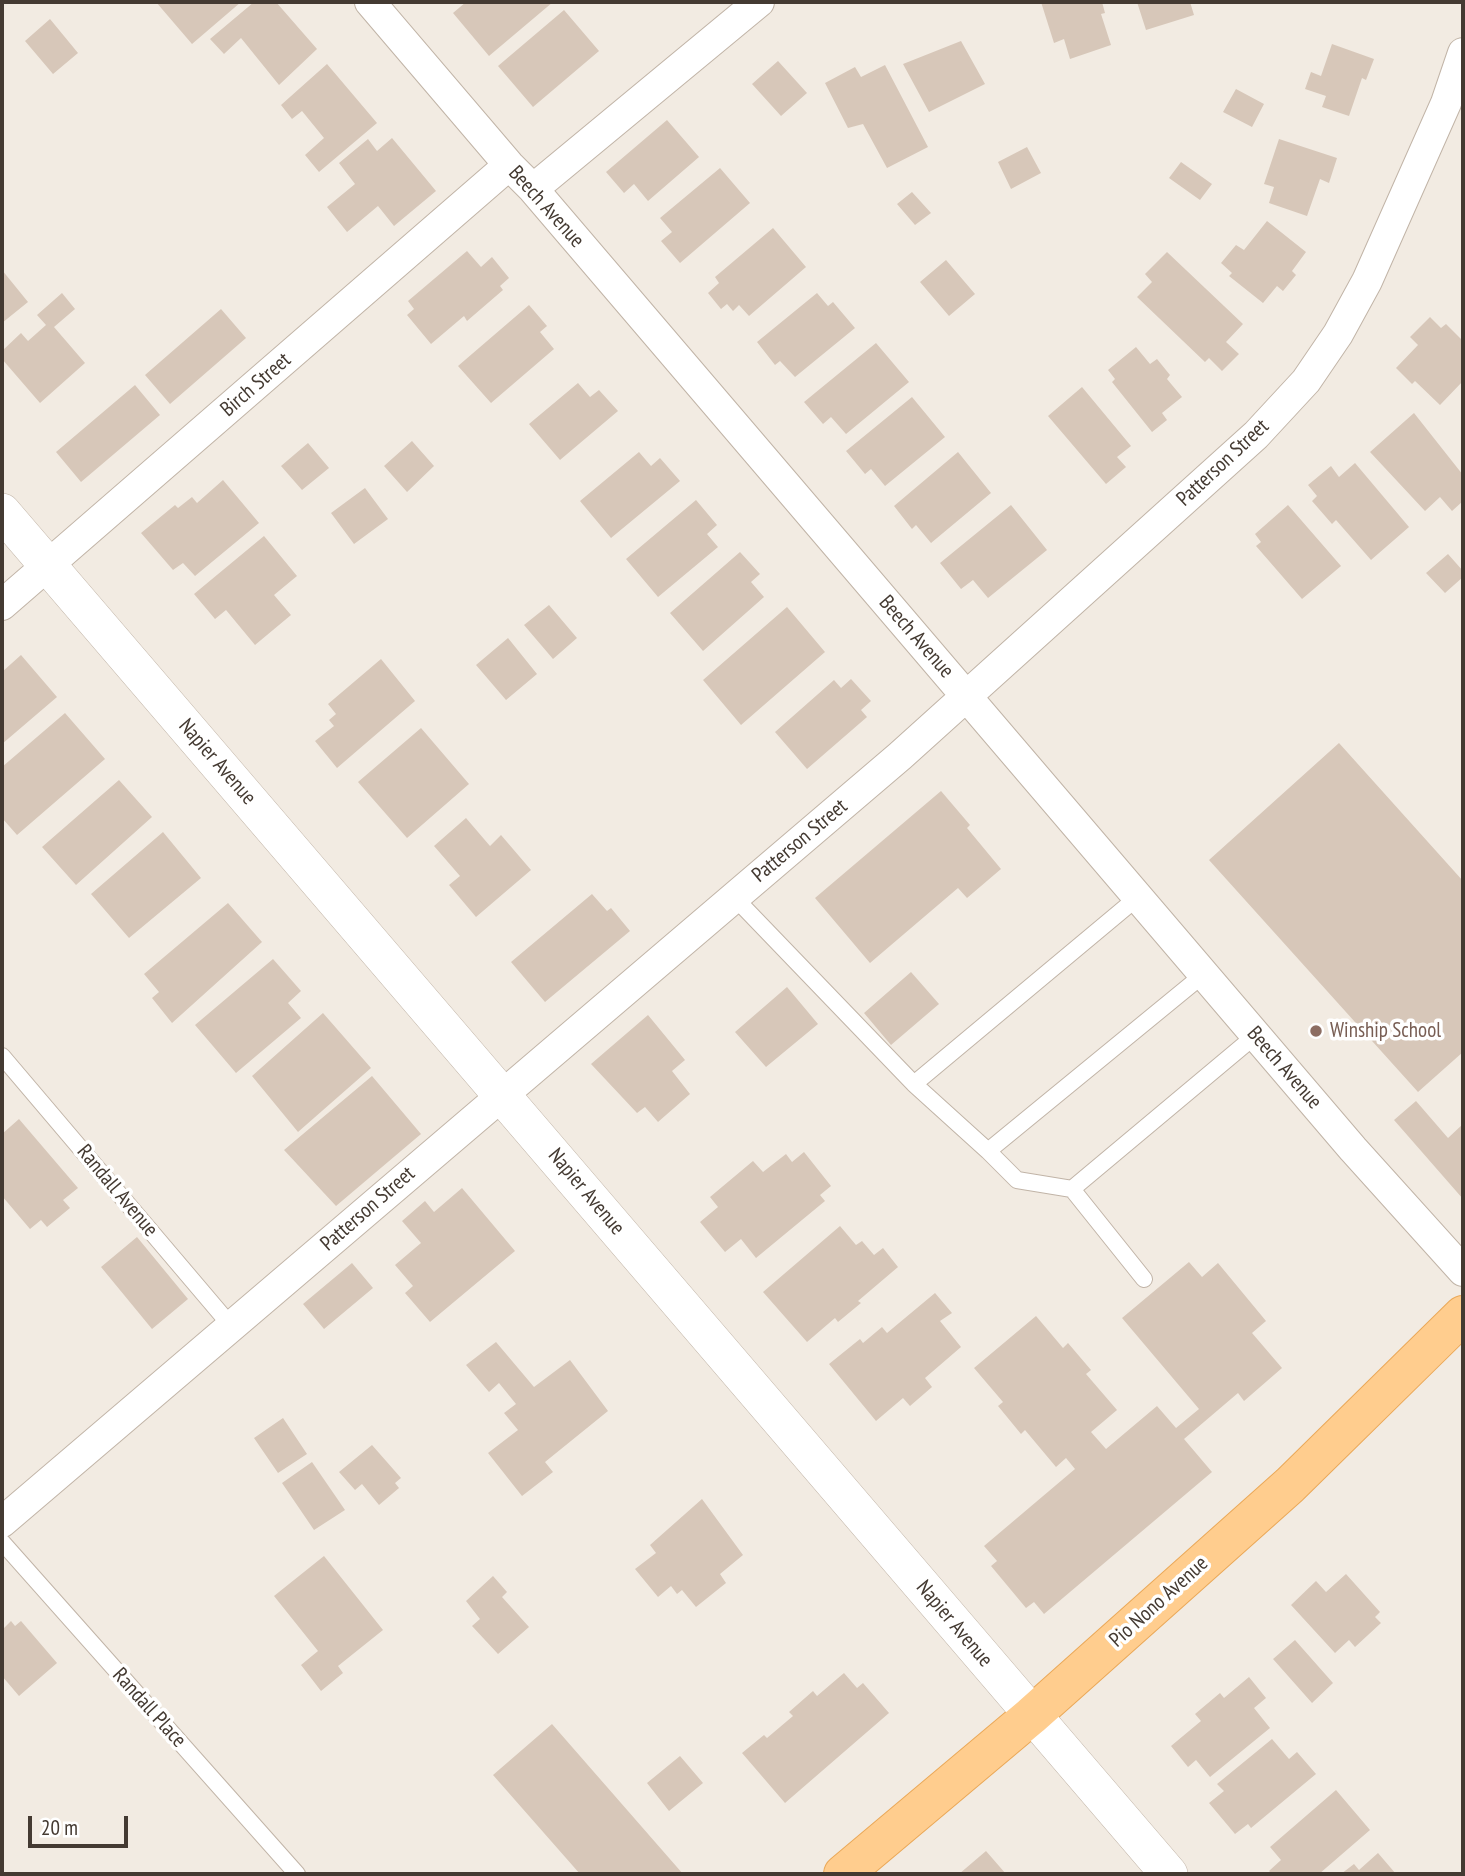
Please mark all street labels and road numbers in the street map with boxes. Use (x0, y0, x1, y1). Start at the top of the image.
street label: Beech Avenue (503, 161, 589, 253)
street label: Birch Street (216, 348, 296, 422)
street label: Patterson Street (1172, 414, 1274, 512)
street label: Beech Avenue (873, 591, 959, 683)
street label: Napier Avenue (173, 714, 261, 810)
street label: Patterson Street (747, 794, 853, 888)
street label: Beech Avenue (1241, 1022, 1327, 1114)
street label: Randall Avenue (71, 1140, 163, 1242)
street label: Napier Avenue (542, 1144, 630, 1240)
street label: Patterson Street (316, 1161, 420, 1257)
street label: Pio Nono Avenue (1105, 1551, 1213, 1653)
street label: Napier Avenue (910, 1576, 998, 1672)
street label: Randall Place (107, 1663, 191, 1753)

